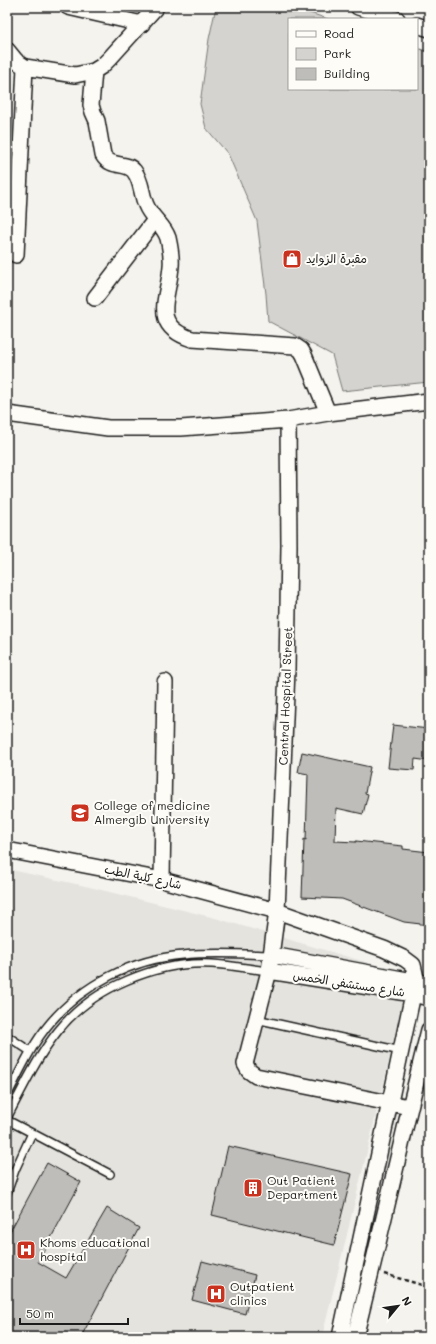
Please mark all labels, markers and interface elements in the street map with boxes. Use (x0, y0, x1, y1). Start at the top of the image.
legend (288, 18, 418, 90)
text: Road (324, 25, 354, 41)
text: Park (324, 45, 351, 61)
text: Building (324, 65, 370, 81)
shop icon: مقبرة الزوايد (281, 248, 303, 270)
place label: مقبرة الزوايد (306, 250, 367, 267)
street label: Central Hospital Street (275, 626, 295, 766)
place label: College of medicine Almergib University (94, 797, 210, 827)
school or university icon: College of medicine Almergib University (69, 802, 91, 824)
street label: شارع كلية الطب (103, 860, 183, 894)
street label: شارع مستشفى الخمس (292, 966, 406, 1002)
place label: Out Patient Department (267, 1172, 338, 1202)
building icon: Out Patient Department (242, 1177, 264, 1199)
place label: Khoms educational hospital (40, 1234, 150, 1264)
hospital icon: Khoms educational hospital (15, 1239, 37, 1261)
place label: Outpatient clinics (230, 1278, 295, 1308)
hospital icon: Outpatient clinics (205, 1283, 227, 1305)
north arrow (378, 1286, 418, 1326)
text: N (399, 1294, 416, 1308)
scale bar (20, 1300, 128, 1326)
text: 50 m (26, 1305, 54, 1321)

